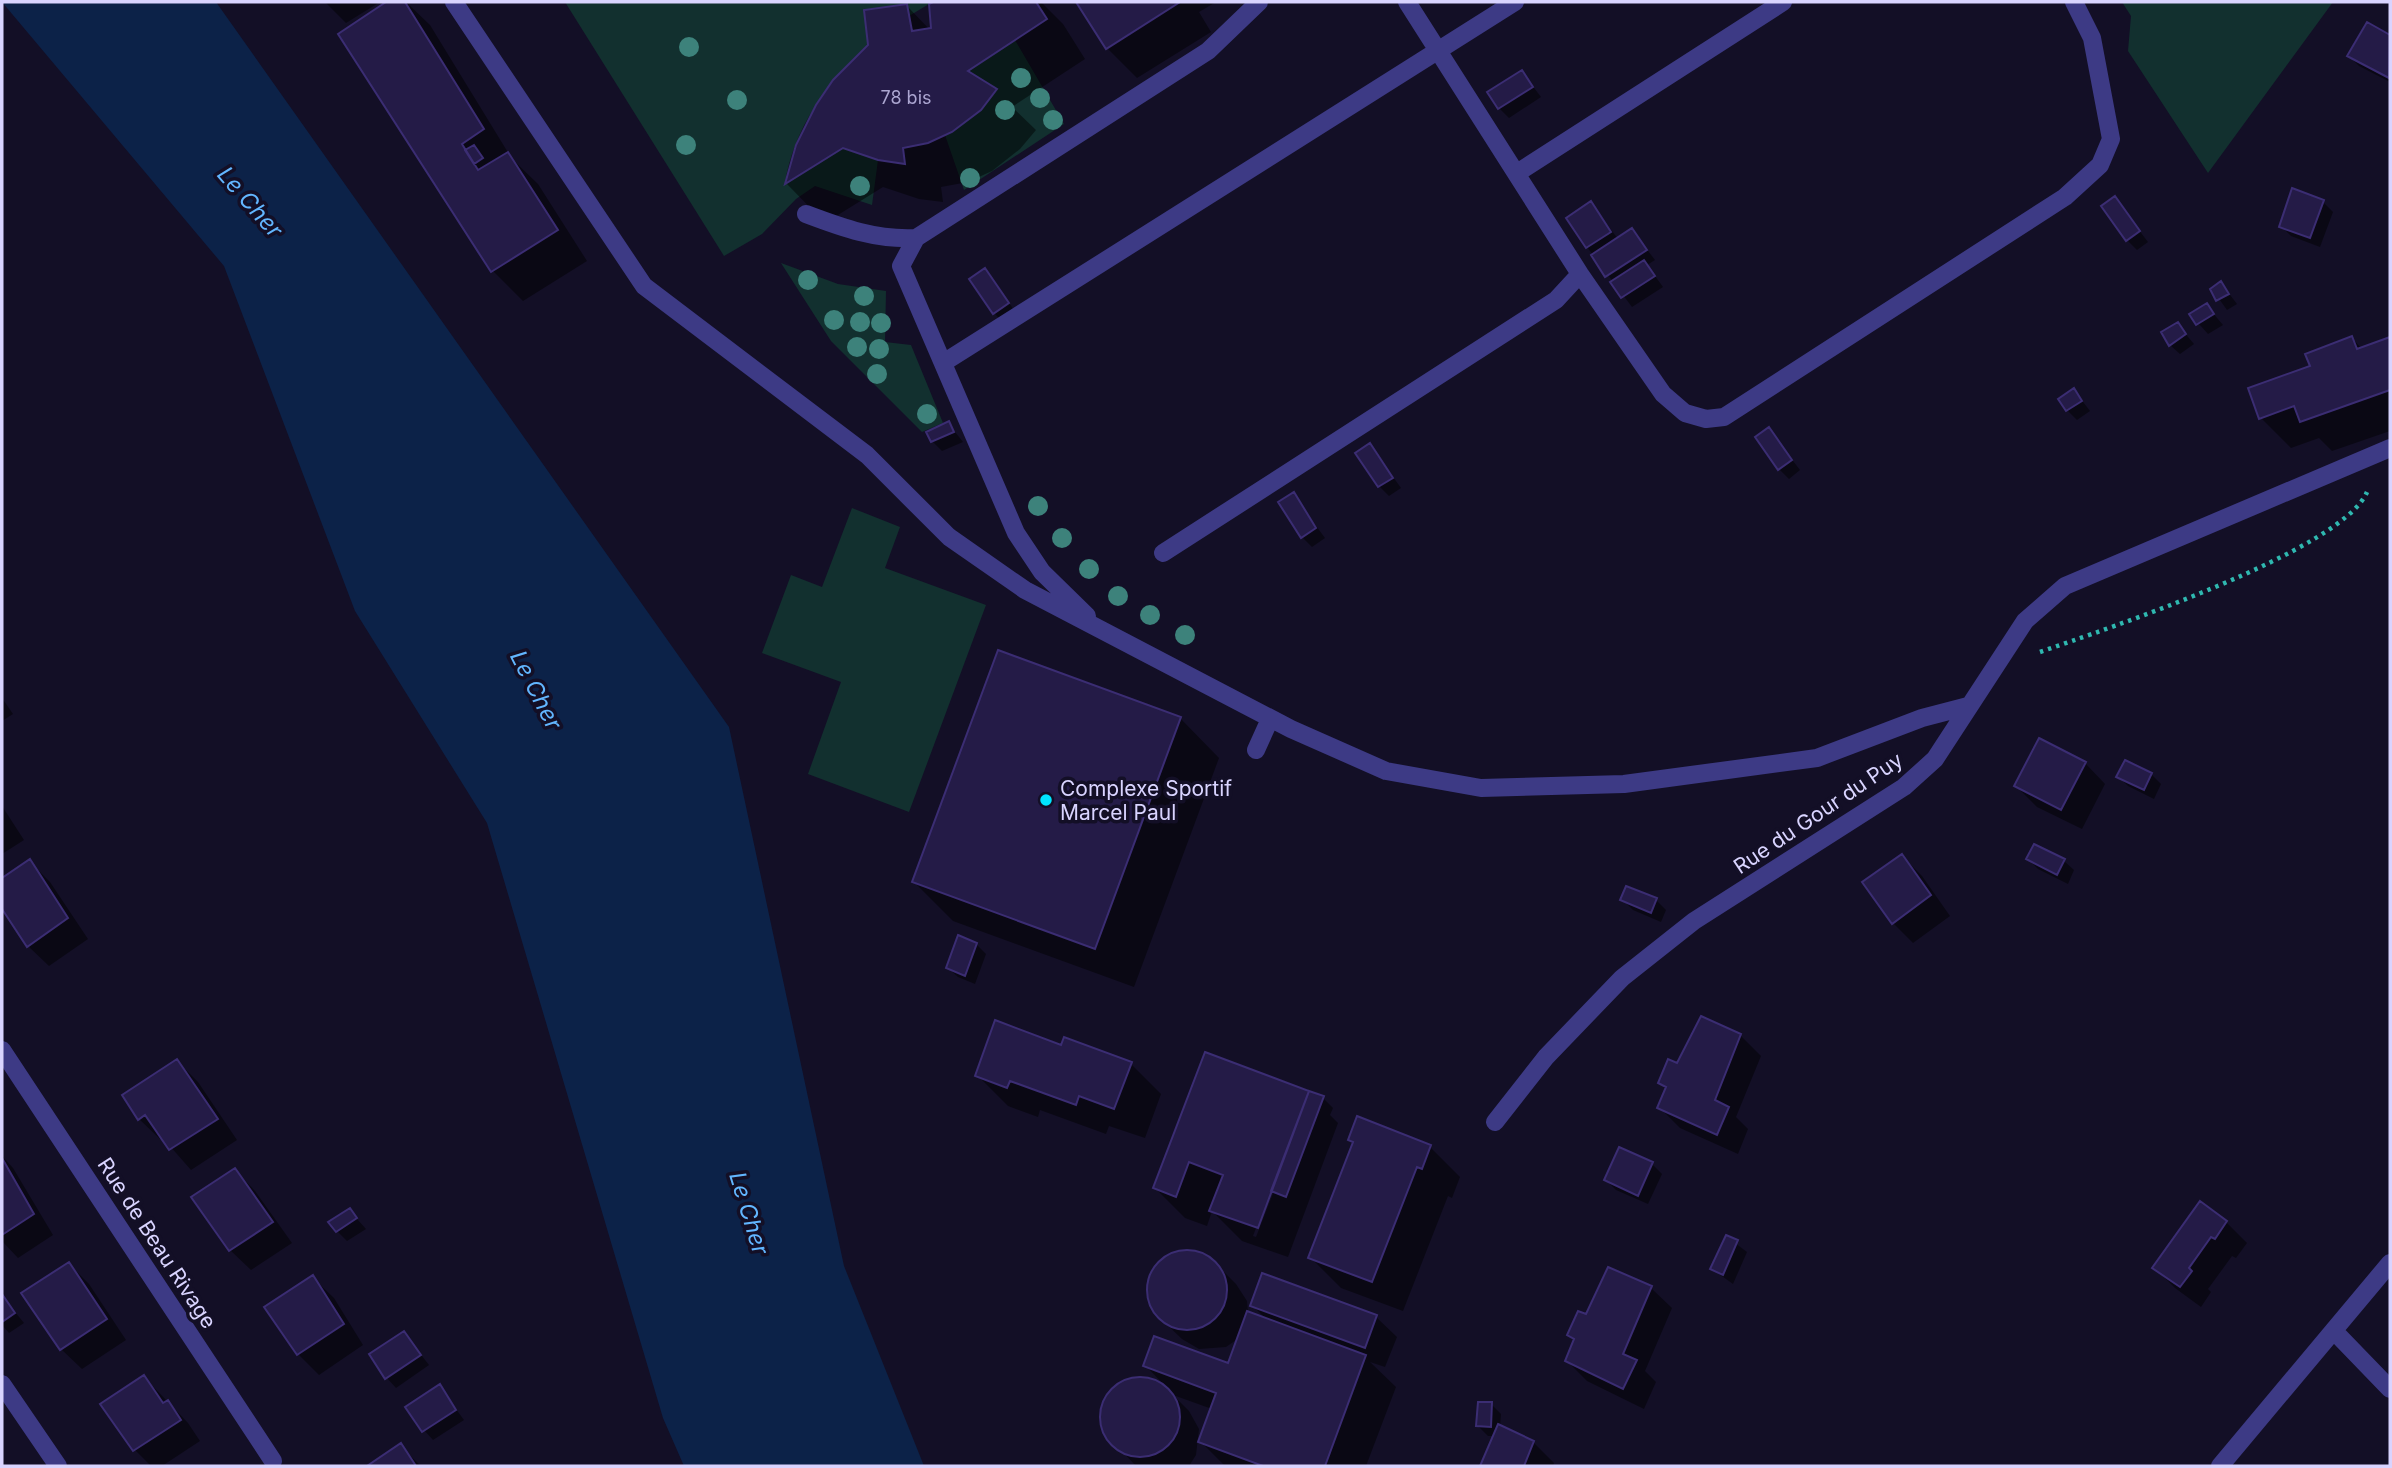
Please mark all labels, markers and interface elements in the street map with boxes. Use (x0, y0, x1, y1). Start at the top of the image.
house number: 78 bis (880, 87, 932, 108)
water label: Le Cher (212, 161, 289, 244)
water label: Le Cher (504, 646, 568, 735)
street label: Rue du Gour du Puy (1729, 747, 1907, 879)
place label: Complexe Sportif Marcel Paul (1060, 776, 1232, 825)
marker: Complexe Sportif Marcel Paul (1038, 792, 1054, 808)
street label: Rue de Beau Rivage (92, 1153, 222, 1333)
water label: Le Cher (723, 1168, 775, 1259)

